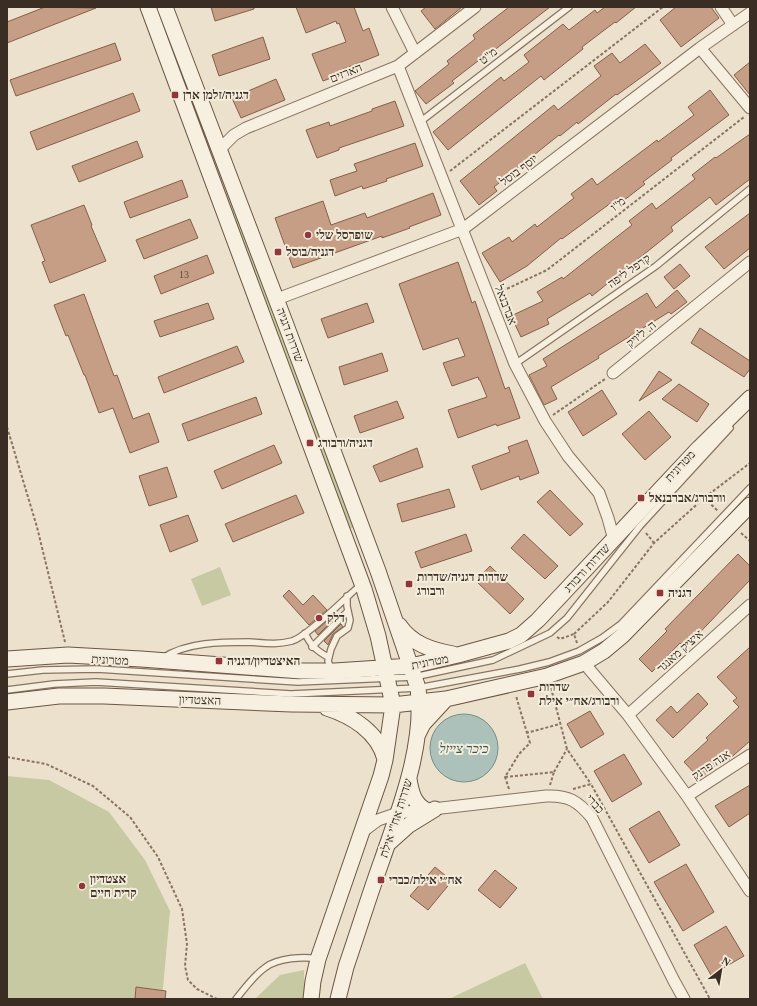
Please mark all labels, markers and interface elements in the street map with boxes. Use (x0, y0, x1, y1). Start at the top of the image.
street label: מ"ט (476, 45, 500, 67)
street label: הארזים (328, 60, 364, 86)
place label: דגניה/זלמן ארן (183, 88, 249, 102)
marker: דגניה/זלמן ארן (170, 90, 180, 100)
street label: יוסף בוסל (497, 151, 541, 189)
street label: מ"ו (608, 194, 628, 214)
place label: שופרסל שלי (316, 228, 373, 242)
marker: שופרסל שלי (303, 230, 313, 240)
place label: דגניה/בוסל (285, 245, 335, 259)
marker: דגניה/בוסל (273, 247, 283, 257)
street label: קרפל ליפה (605, 251, 653, 291)
house number: 13 (179, 269, 189, 280)
street label: אברבנאל (492, 282, 520, 327)
street label: שדרות דגניה (274, 306, 307, 365)
street label: ה. ליויק (623, 318, 659, 350)
place label: דגניה/ורבורג (318, 436, 373, 450)
marker: דגניה/ורבורג (305, 438, 315, 448)
street label: מטרונית (662, 447, 698, 485)
place label: וורבורג/אברבנאל (648, 491, 725, 505)
marker: וורבורג/אברבנאל (636, 493, 646, 503)
street label: שדרות ורבורג (561, 540, 613, 595)
place label: שדרות דגניה/שדרות ורבורג (417, 570, 509, 598)
marker: שדרות דגניה/שדרות ורבורג (404, 579, 414, 589)
place label: דגניה (668, 586, 692, 600)
marker: דגניה (655, 588, 665, 598)
place label: דלק (327, 611, 345, 625)
marker: דלק (314, 613, 324, 623)
street label: איציק מאנגר (654, 627, 706, 675)
street label: מטרונית (91, 652, 129, 668)
street label: מטרונית (410, 652, 450, 672)
place label: האיצטדיון/דגניה (227, 654, 300, 668)
marker: האיצטדיון/דגניה (214, 656, 224, 666)
place label: שדרות ורבורג/אח״י אילת (539, 680, 619, 708)
marker: שדרות ורבורג/אח״י אילת (526, 689, 536, 699)
street label: האצטדיון (178, 692, 222, 708)
water label: כיכר צייזל (439, 741, 489, 756)
street label: אנה פרנק (689, 747, 733, 783)
street label: שדרות אח"י אילת (377, 776, 416, 859)
street label: כברי (583, 792, 607, 816)
place label: אצטדיון קרית חיים (90, 872, 137, 900)
place label: אח״י אילת/כברי (389, 873, 463, 887)
marker: אח״י אילת/כברי (376, 875, 386, 885)
marker: אצטדיון קרית חיים (77, 881, 87, 891)
north arrow (701, 950, 741, 990)
text: N (720, 954, 733, 969)

